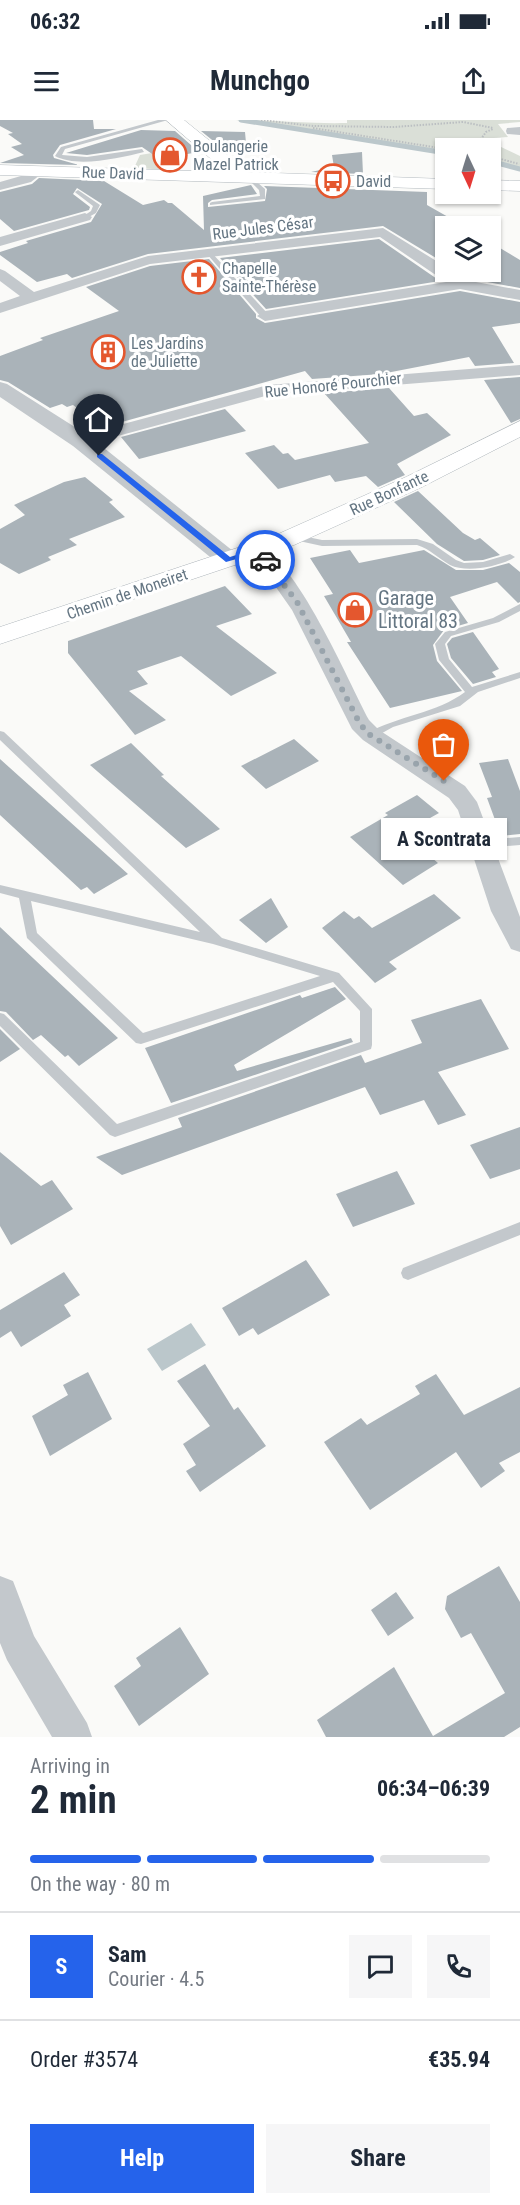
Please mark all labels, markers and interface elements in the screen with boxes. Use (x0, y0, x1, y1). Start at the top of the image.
text: 06:32 (30, 9, 81, 34)
icon: menu (30, 65, 63, 98)
text: Munchgo (210, 65, 310, 97)
icon: share (457, 65, 490, 98)
shop icon: Boulangerie Mazel Patrick (152, 137, 188, 173)
place label: Boulangerie Mazel Patrick (193, 137, 280, 174)
north arrow (435, 138, 501, 204)
map controls (435, 138, 501, 282)
street label: Rue David (81, 162, 145, 184)
bus stop icon: David (315, 163, 351, 199)
place label: David (356, 172, 391, 191)
street label: Rue Jules César (212, 212, 315, 244)
button: layers (435, 216, 501, 282)
church icon: Chapelle Sainte-Thérèse (181, 259, 217, 295)
place label: Chapelle Sainte-Thérèse (222, 259, 316, 296)
building icon: Les Jardins de Juliette (90, 334, 126, 370)
place label: Les Jardins de Juliette (131, 334, 204, 371)
street label: Rue Honoré Pourchier (264, 368, 402, 402)
pin (73, 394, 124, 456)
icon: home (82, 403, 115, 436)
street label: Rue Bonfante (347, 467, 431, 519)
courier (235, 530, 295, 590)
icon: car (249, 544, 282, 577)
street label: Chemin de Moneiret (64, 564, 190, 624)
place label: Garage Littoral 83 (378, 586, 458, 633)
shop icon: Garage Littoral 83 (337, 592, 373, 628)
pin (418, 719, 469, 781)
icon: bag (427, 728, 460, 761)
callout: A Scontrata (381, 817, 507, 859)
text: A Scontrata (397, 827, 491, 851)
text: Arriving in (30, 1754, 110, 1778)
text: 06:34–06:39 (377, 1776, 490, 1801)
text: 2 min (30, 1777, 117, 1823)
text: On the way · 80 m (30, 1872, 170, 1896)
button: chat (349, 1935, 412, 1998)
button: phone (427, 1935, 490, 1998)
text: Sam (108, 1942, 147, 1967)
text: S (56, 1954, 67, 1979)
text: Courier · 4.5 (108, 1967, 204, 1991)
text: Order #3574 (30, 2047, 138, 2072)
text: €35.94 (428, 2047, 490, 2072)
button: Help (30, 2124, 254, 2193)
button: Share (266, 2124, 490, 2193)

